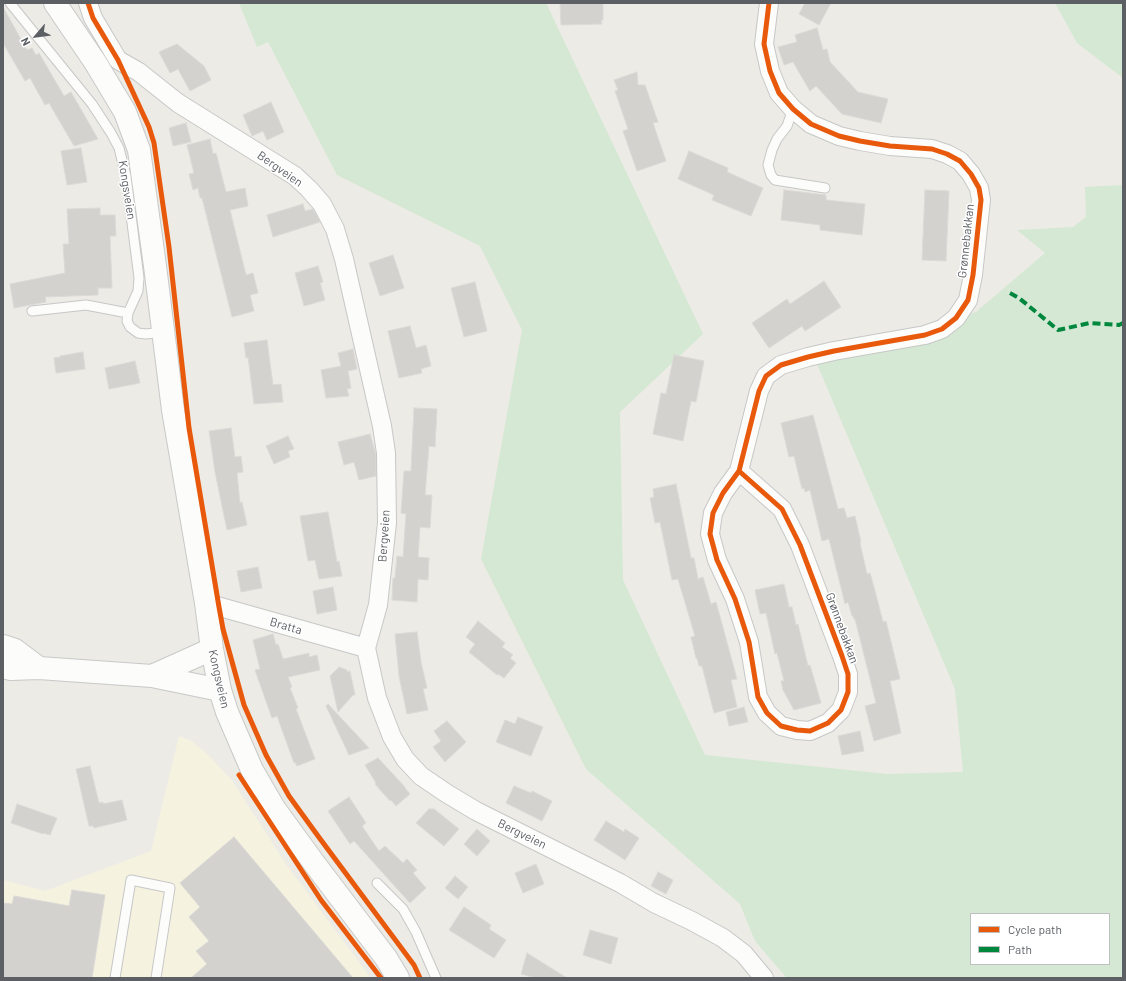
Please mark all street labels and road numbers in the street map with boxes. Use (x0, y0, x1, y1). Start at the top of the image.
street label: Bergveien (254, 148, 306, 190)
street label: Kongsveien (115, 159, 139, 221)
street label: Grønnebakkan (955, 203, 977, 279)
street label: Bergveien (375, 509, 393, 563)
street label: Grønnebakkan (823, 591, 861, 665)
street label: Bratta (268, 615, 304, 637)
street label: Kongsveien (205, 648, 233, 710)
street label: Bergveien (495, 816, 549, 852)

